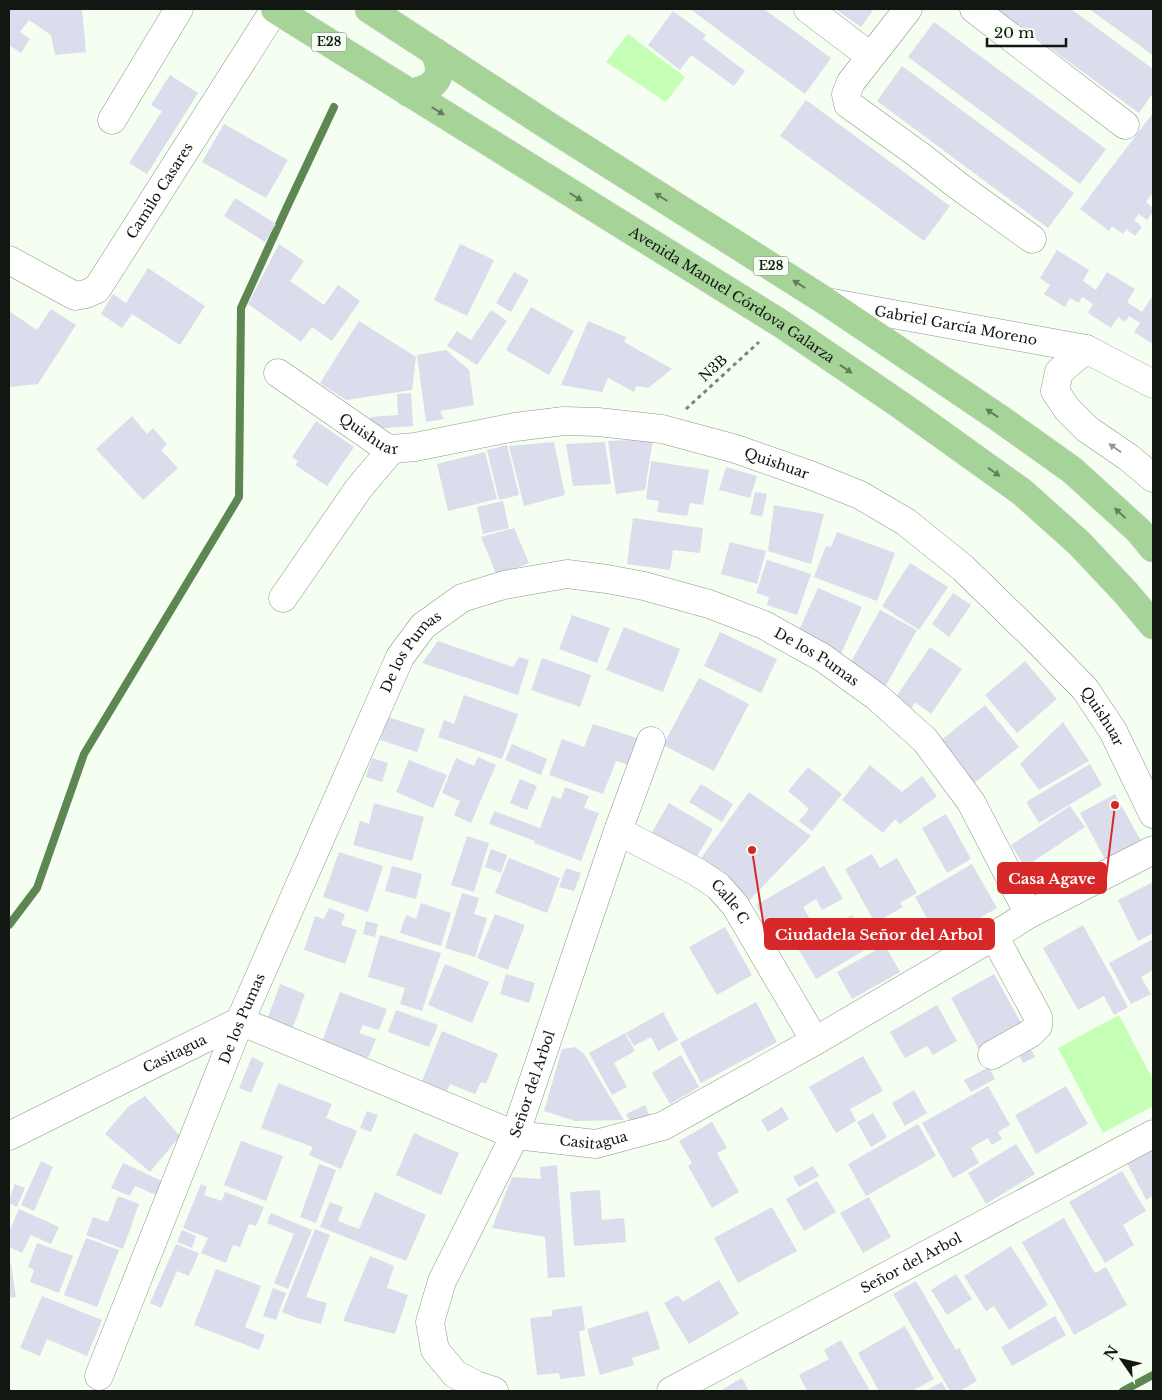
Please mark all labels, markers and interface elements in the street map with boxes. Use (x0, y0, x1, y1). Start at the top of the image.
scale bar (987, 15, 1066, 47)
text: 20 m (994, 23, 1034, 42)
road number: E28 (312, 32, 346, 52)
one-way arrow (432, 106, 445, 116)
street label: Camilo Casares (122, 139, 197, 242)
one-way arrow (570, 192, 583, 202)
one-way arrow (655, 192, 668, 202)
street label: Avenida Manuel Córdova Galarza (625, 222, 839, 367)
road number: E28 (754, 256, 788, 276)
one-way arrow (792, 279, 805, 289)
street label: Gabriel García Moreno (873, 302, 1039, 349)
street label: N3B (695, 350, 731, 385)
one-way arrow (840, 364, 853, 373)
one-way arrow (985, 408, 999, 418)
street label: Quishuar (336, 409, 399, 458)
one-way arrow (1108, 443, 1121, 453)
street label: Quishuar (742, 444, 812, 483)
one-way arrow (987, 467, 1000, 477)
one-way arrow (1114, 507, 1126, 519)
street label: De los Pumas (376, 607, 445, 695)
street label: De los Pumas (771, 624, 863, 690)
street label: Quishuar (1077, 683, 1128, 749)
callout: Casa Agave (998, 863, 1106, 893)
text: Casa Agave (1008, 869, 1096, 888)
street label: Calle C (708, 875, 753, 927)
callout: Ciudadela Señor del Arbol (765, 919, 994, 949)
text: Ciudadela Señor del Arbol (775, 925, 984, 944)
street label: De los Pumas (215, 970, 269, 1066)
street label: Señor del Arbol (506, 1028, 559, 1140)
street label: Casitagua (140, 1030, 210, 1077)
street label: Casitagua (559, 1127, 630, 1153)
street label: Señor del Arbol (857, 1229, 965, 1297)
north arrow (1097, 1335, 1147, 1385)
text: N (1100, 1342, 1122, 1363)

